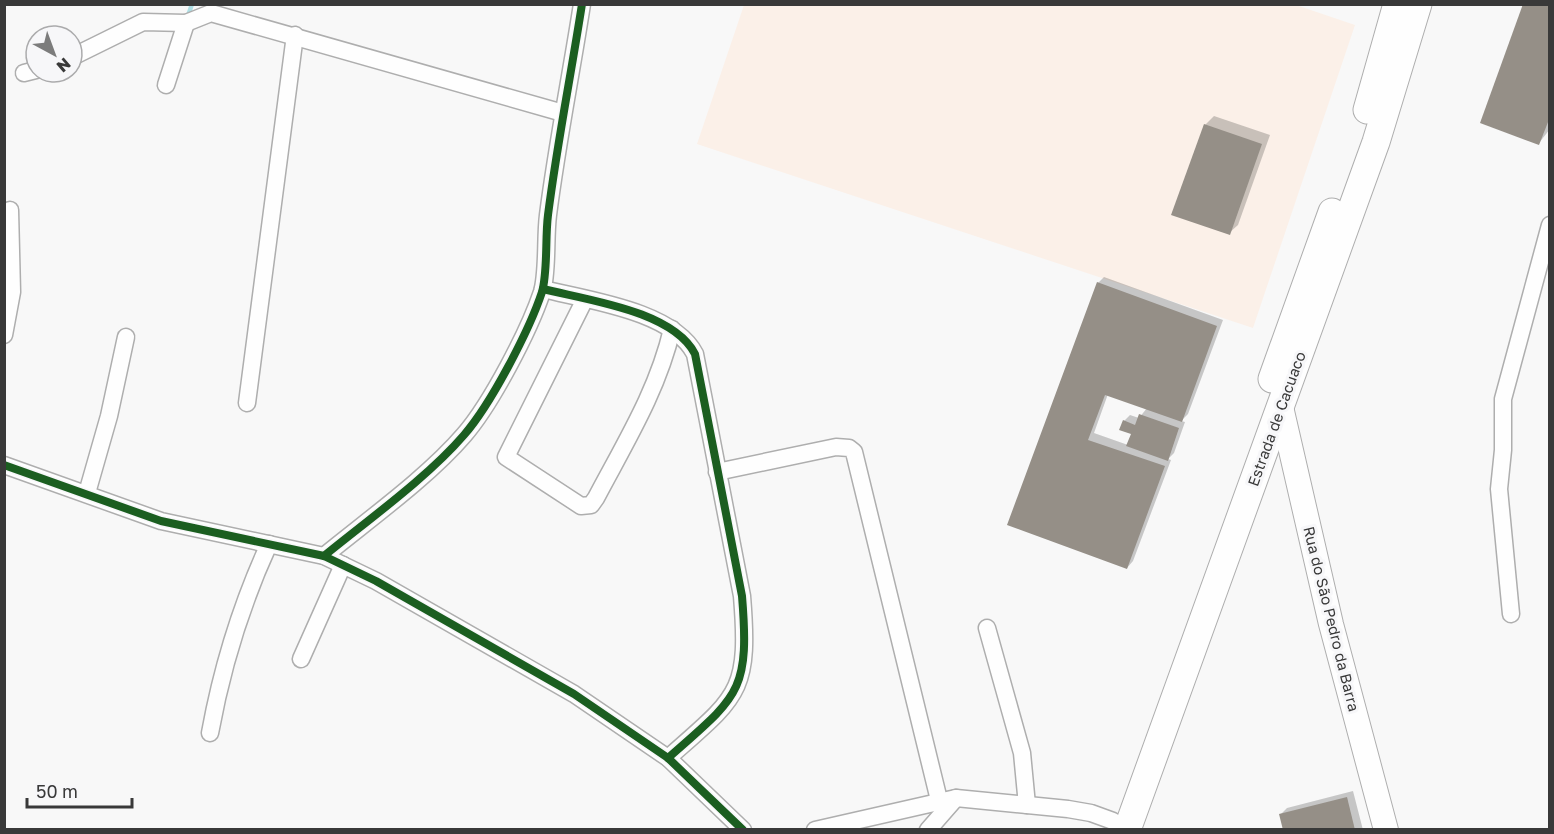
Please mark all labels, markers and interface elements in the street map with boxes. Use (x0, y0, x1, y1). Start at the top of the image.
north arrow (24, 24, 84, 84)
text: N (53, 54, 75, 77)
street label: Estrada de Cacuaco (1243, 349, 1309, 488)
street label: Rua do São Pedro da Barra (1300, 524, 1364, 713)
scale bar (27, 771, 132, 809)
text: 50 m (36, 780, 78, 802)

